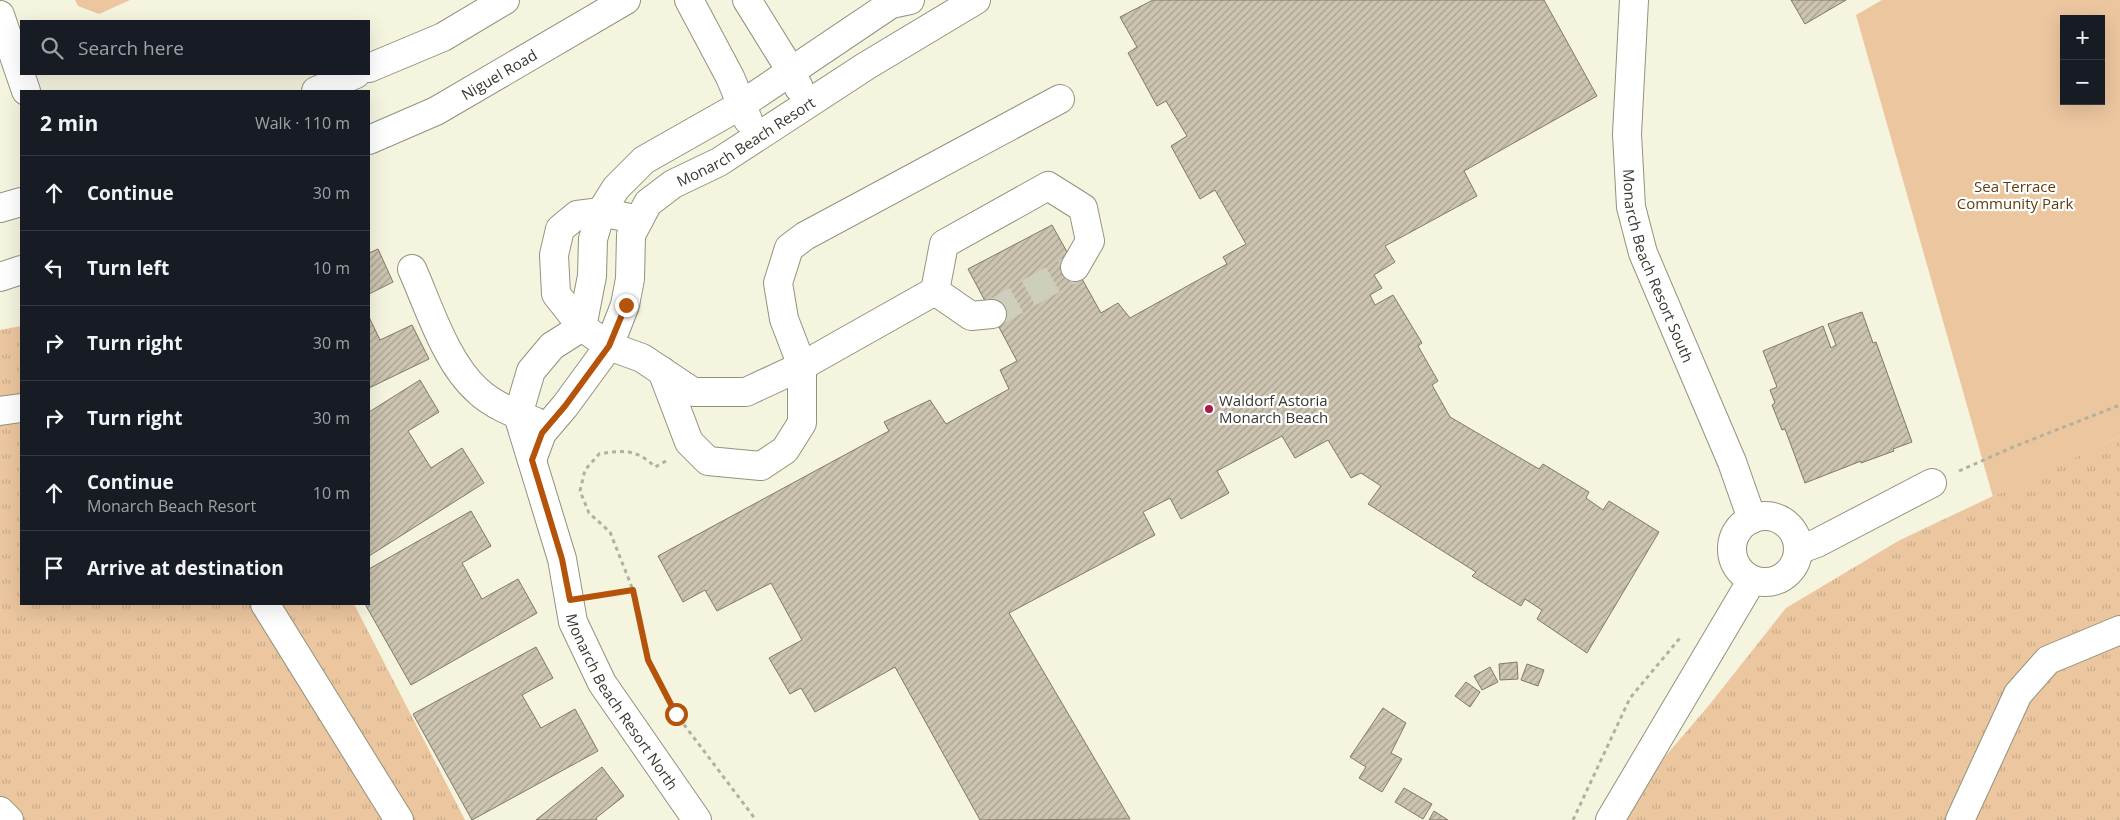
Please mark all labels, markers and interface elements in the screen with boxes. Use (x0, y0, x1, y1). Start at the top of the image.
map controls (2060, 15, 2105, 105)
button: + (2060, 15, 2105, 60)
search box (20, 20, 370, 75)
icon: search (38, 34, 66, 62)
text: Search here (78, 35, 184, 61)
street label: Niguel Road (458, 44, 541, 104)
button: − (2060, 60, 2105, 105)
street label: Monarch Beach Resort (673, 92, 819, 191)
text: 2 min (40, 109, 98, 137)
text: Walk · 110 m (255, 112, 350, 134)
street label: Monarch Beach Resort South (1619, 168, 1698, 365)
park label: Sea Terrace Community Park (1957, 176, 2073, 213)
icon: ahead (40, 179, 68, 207)
text: Continue (87, 180, 174, 206)
text: 30 m (313, 182, 350, 204)
icon: left (40, 254, 68, 282)
text: Turn left (87, 255, 169, 281)
text: 10 m (313, 257, 350, 279)
route end (615, 294, 638, 317)
icon: right (40, 329, 68, 357)
text: Turn right (87, 330, 182, 356)
text: 30 m (313, 332, 350, 354)
place label: Waldorf Astoria Monarch Beach (1219, 390, 1328, 427)
marker: Waldorf Astoria Monarch Beach (1203, 403, 1215, 415)
icon: right (40, 404, 68, 432)
text: Turn right (87, 405, 182, 431)
text: 30 m (313, 407, 350, 429)
text: Continue (87, 469, 174, 495)
icon: ahead (40, 479, 68, 507)
text: 10 m (313, 482, 350, 504)
text: Monarch Beach Resort (87, 495, 256, 517)
icon: arrive (40, 554, 68, 582)
text: Arrive at destination (87, 555, 284, 581)
street label: Monarch Beach Resort North (562, 612, 683, 794)
route start (665, 703, 688, 726)

